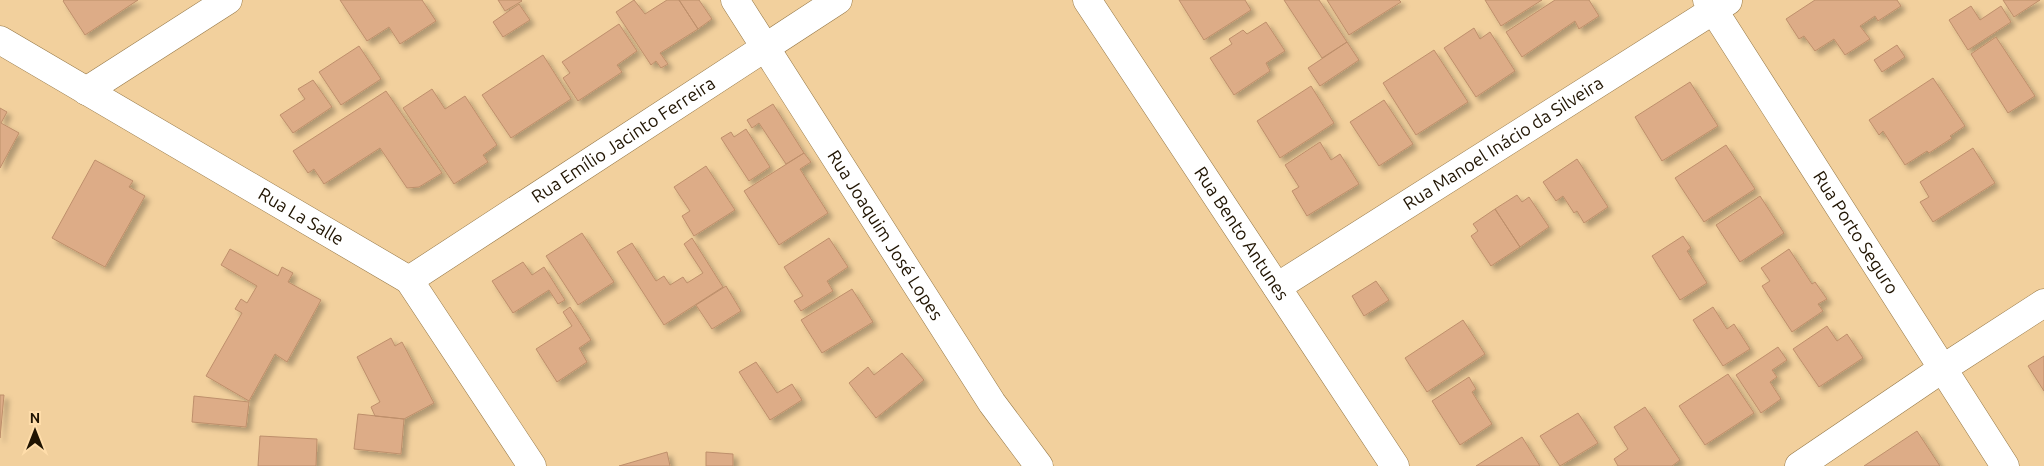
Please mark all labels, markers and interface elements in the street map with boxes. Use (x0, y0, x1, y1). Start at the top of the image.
street label: Rua Emílio Jacinto Ferreira (527, 72, 718, 206)
street label: Rua Manoel Inácio da Silveira (1399, 72, 1606, 213)
street label: Rua Joaquim José Lopes (824, 146, 948, 324)
street label: Rua Bento Antunes (1191, 163, 1294, 304)
street label: Rua Porto Seguro (1810, 167, 1903, 297)
street label: Rua La Salle (255, 183, 348, 249)
north arrow (10, 406, 60, 456)
text: N (30, 410, 40, 426)

